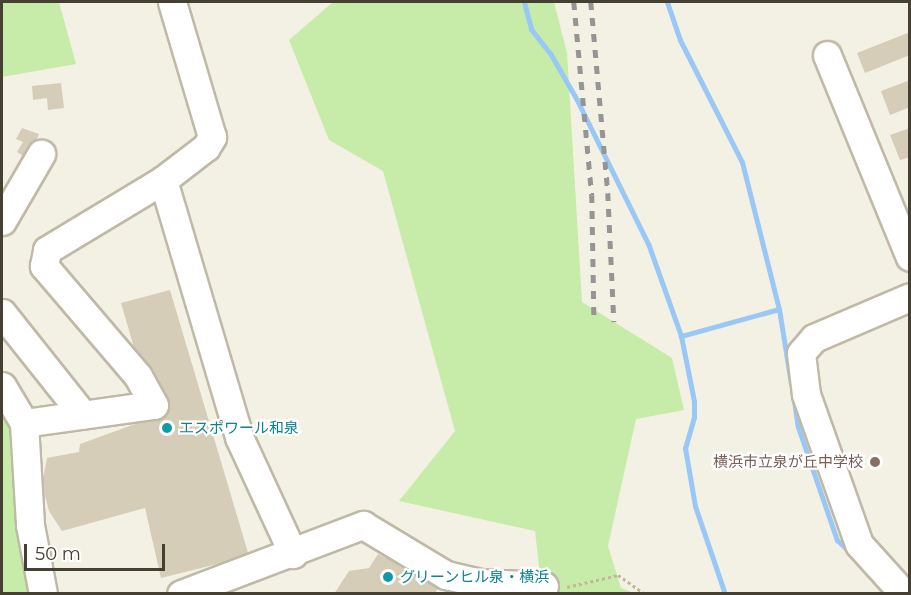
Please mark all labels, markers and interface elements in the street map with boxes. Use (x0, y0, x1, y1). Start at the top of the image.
place label: エスポワール和泉 (179, 419, 299, 437)
marker: エスポワール和泉 (160, 421, 174, 435)
place label: 横浜市立泉が丘中学校 (713, 453, 863, 471)
marker: 横浜市立泉が丘中学校 (868, 455, 882, 469)
scale bar (27, 532, 168, 570)
text: 50 m (35, 543, 81, 565)
place label: グリーンヒル泉・横浜 (400, 568, 550, 586)
marker: グリーンヒル泉・横浜 (381, 570, 395, 584)

